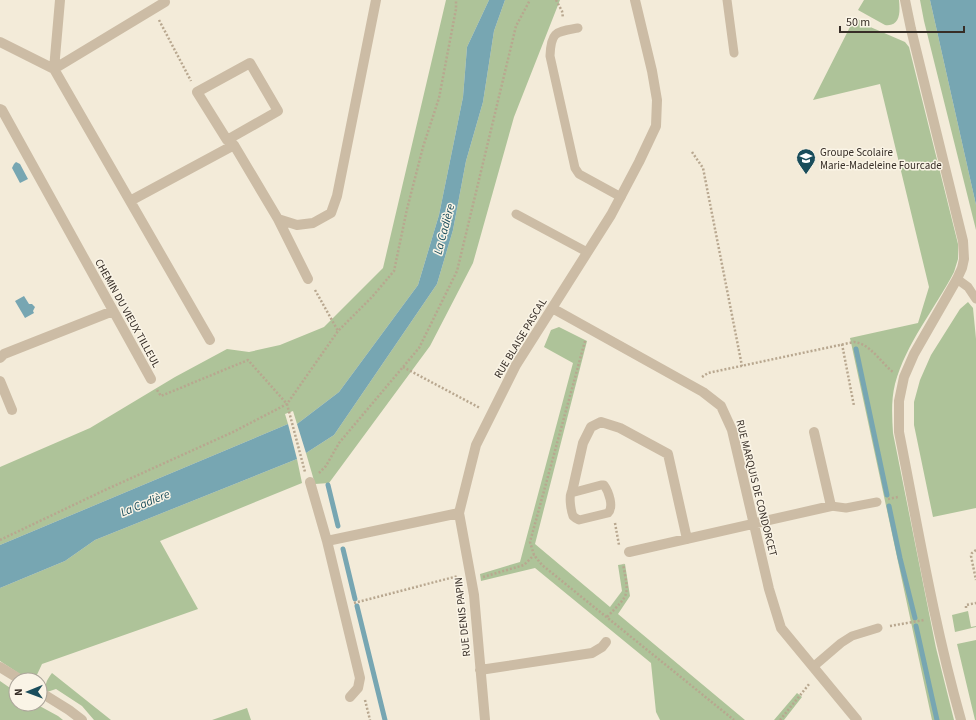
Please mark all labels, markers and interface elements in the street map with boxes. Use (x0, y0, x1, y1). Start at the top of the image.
scale bar (840, 8, 964, 34)
text: 50 m (846, 14, 870, 31)
place label: Groupe Scolaire Marie-Madeleine Fourcade (820, 145, 942, 173)
school or university icon: Groupe Scolaire Marie-Madeleine Fourcade (795, 147, 817, 175)
water label: La Cadière (430, 202, 459, 256)
street label: CHEMIN DU VIEUX TILLEUL (91, 256, 164, 371)
street label: RUE BLAISE PASCAL (491, 295, 551, 381)
street label: RUE MARQUIS DE CONDORCET (732, 418, 781, 558)
water label: La Cadière (118, 486, 173, 521)
street label: RUE DENIS PAPIN (451, 576, 474, 657)
north arrow (8, 672, 48, 712)
text: N (11, 688, 26, 696)

